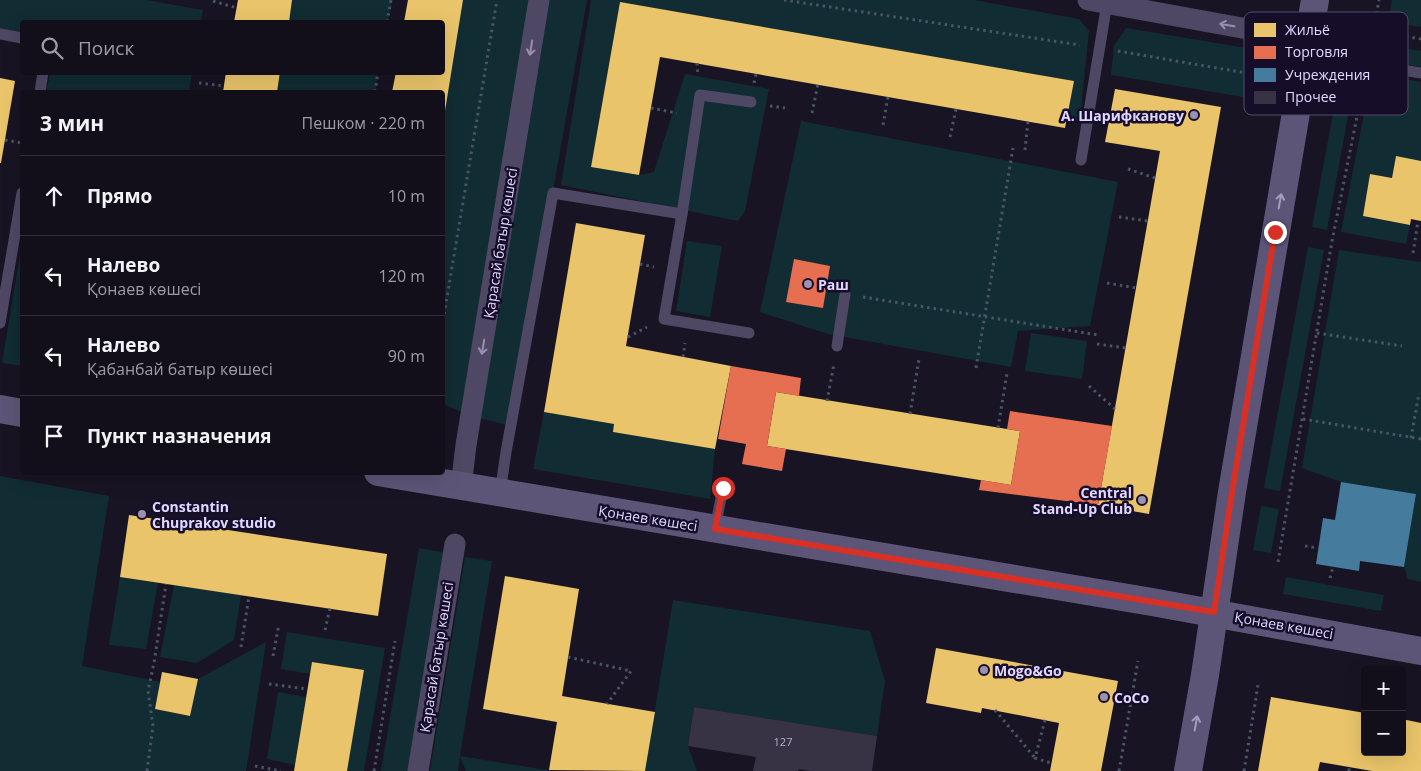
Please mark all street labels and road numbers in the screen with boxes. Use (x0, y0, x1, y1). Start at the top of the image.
street label: Қарасай батыр көшесі (479, 166, 521, 320)
street label: Қонаев көшесі (597, 501, 699, 535)
street label: Қарасай батыр көшесі (415, 580, 457, 734)
street label: Қонаев көшесі (1233, 607, 1335, 643)

